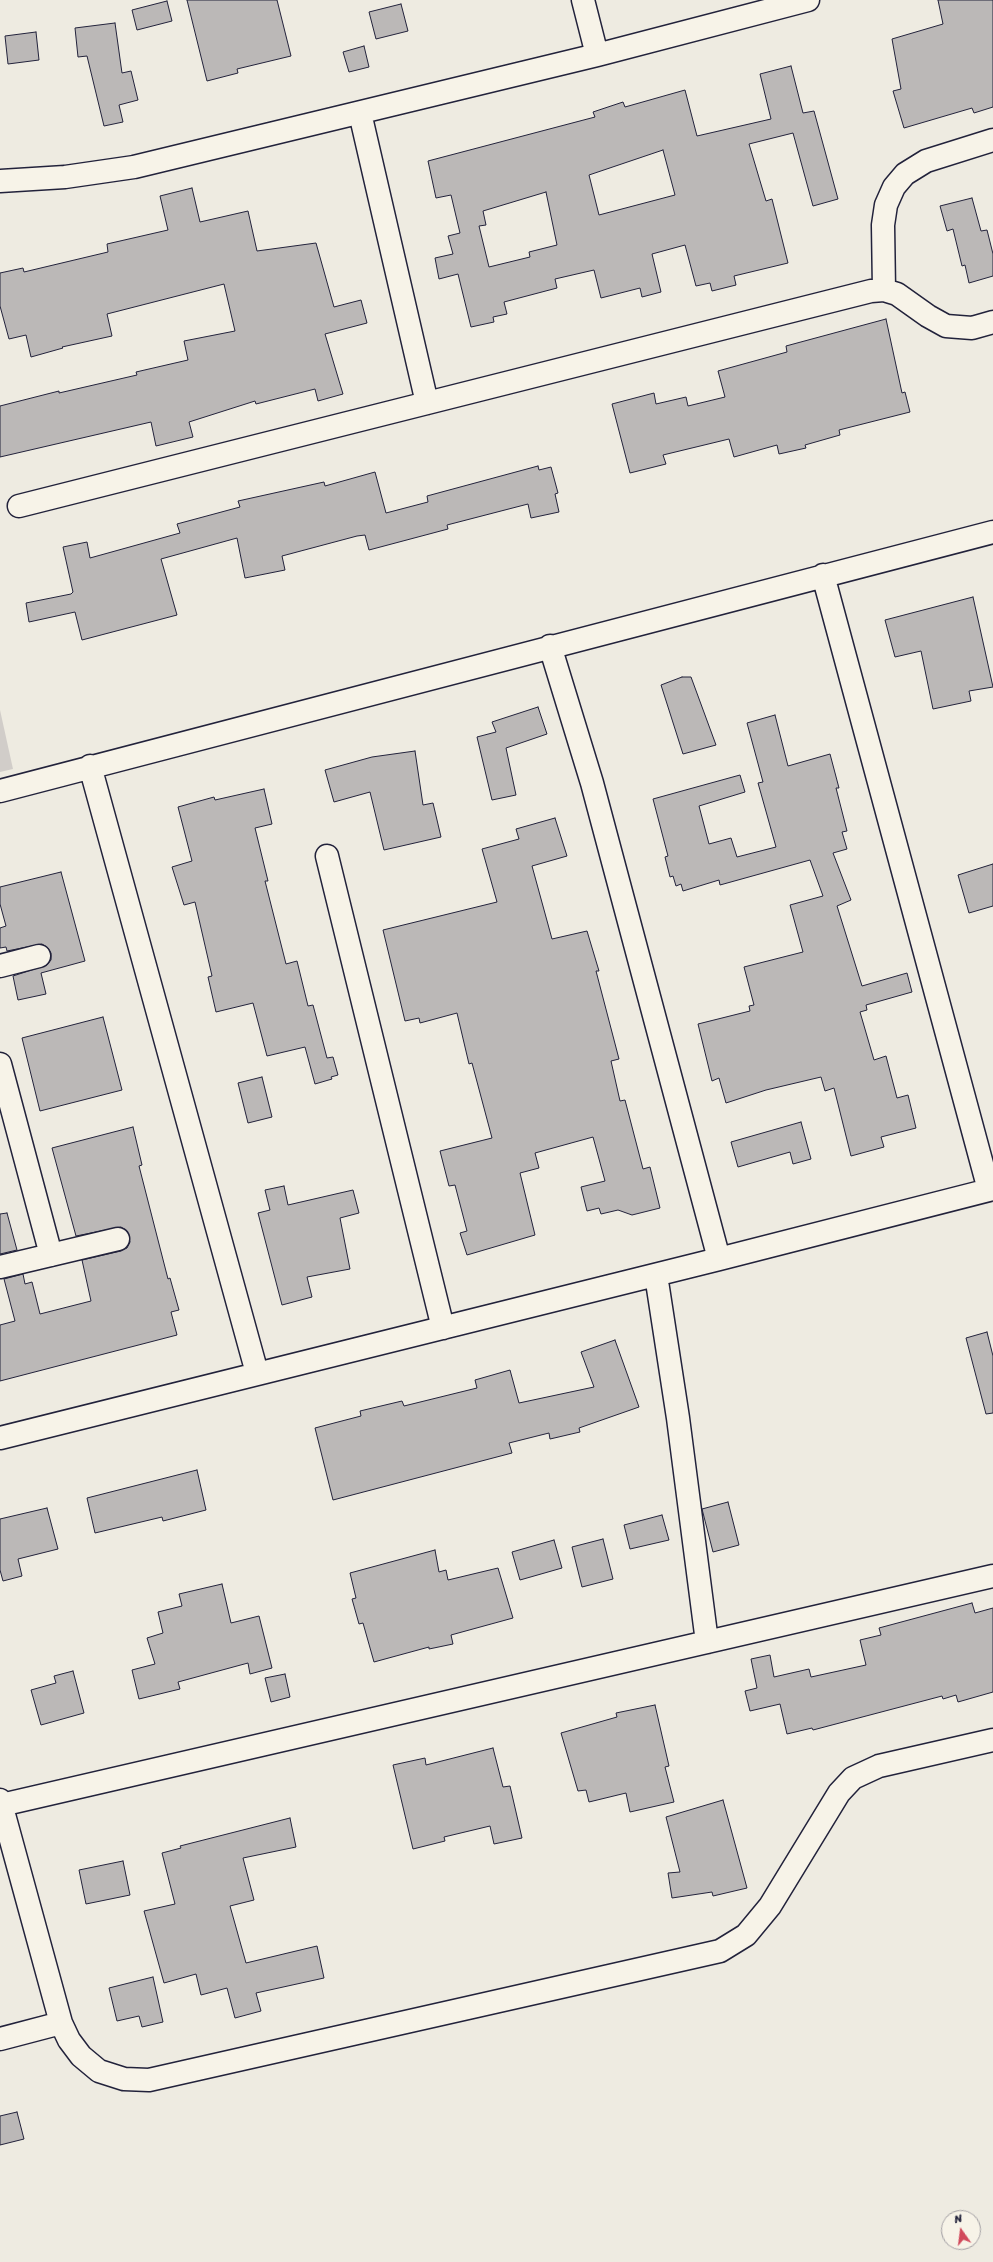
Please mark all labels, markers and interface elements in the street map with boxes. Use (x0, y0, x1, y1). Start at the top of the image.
text: N (952, 2209, 964, 2229)
north arrow (941, 2210, 981, 2250)

